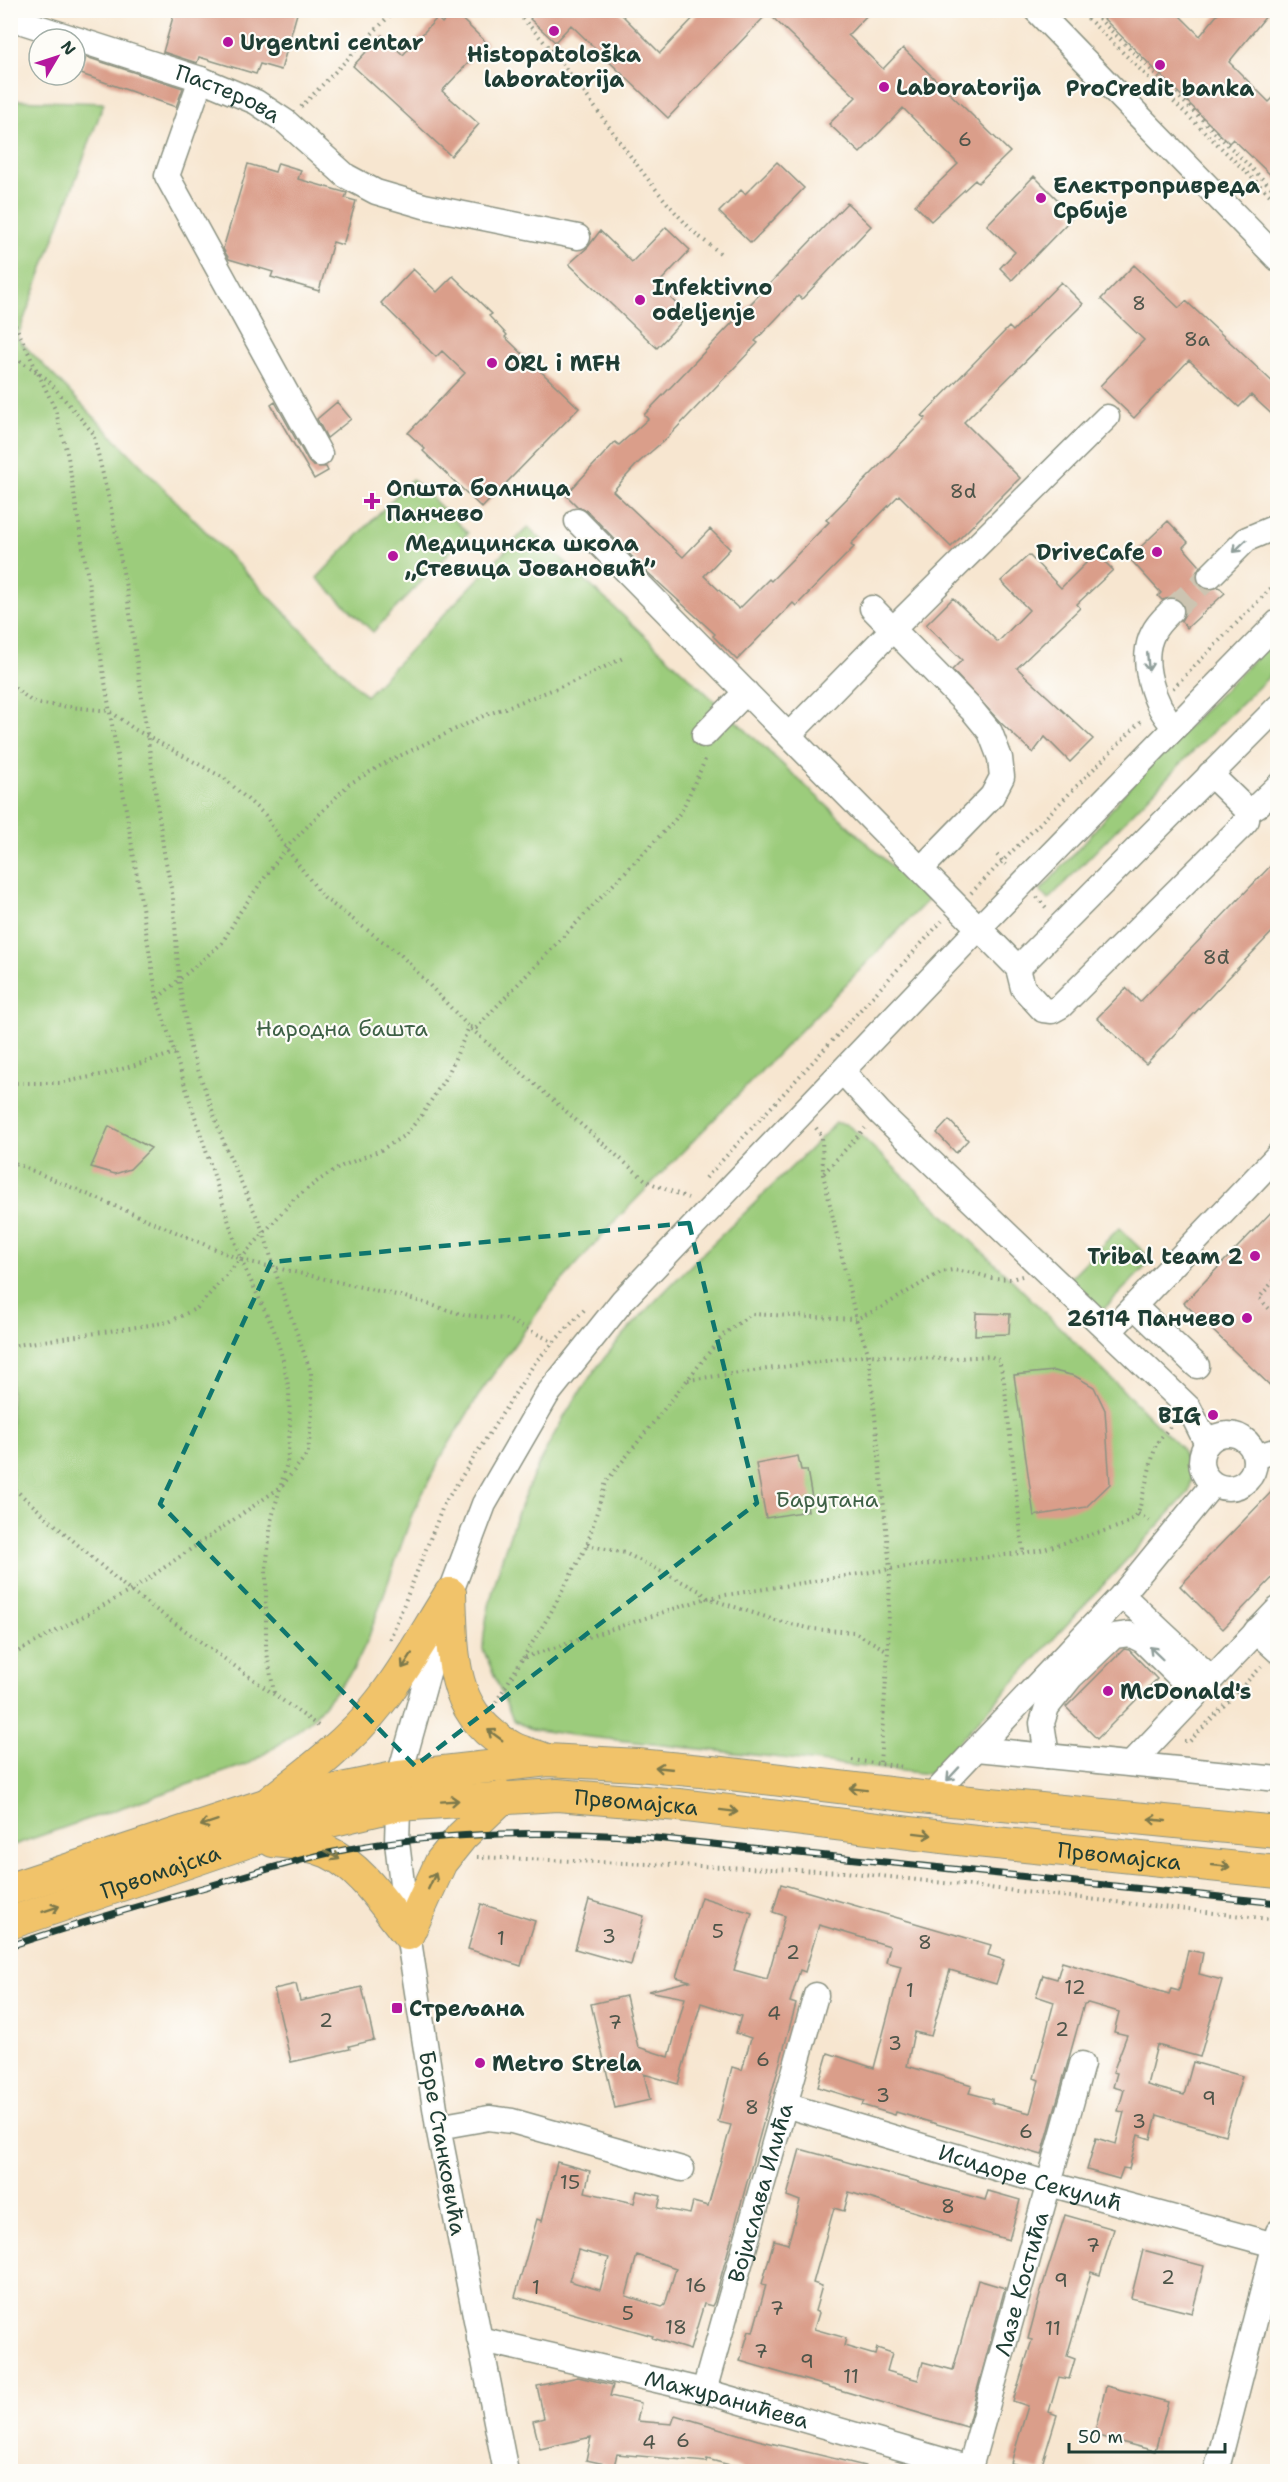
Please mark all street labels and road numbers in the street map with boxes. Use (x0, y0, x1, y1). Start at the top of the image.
street label: Пастерова (172, 58, 287, 130)
street label: Првомајска (573, 1782, 700, 1822)
street label: Првомајска (1056, 1835, 1183, 1877)
street label: Првомајска (97, 1838, 224, 1906)
street label: Боре Станковића (412, 2048, 473, 2238)
street label: Војислава Илића (721, 2100, 800, 2286)
street label: Исидоре Секулић (935, 2138, 1125, 2218)
street label: Лазе Костића (988, 2208, 1055, 2359)
street label: Мажуранићева (642, 2364, 813, 2436)

